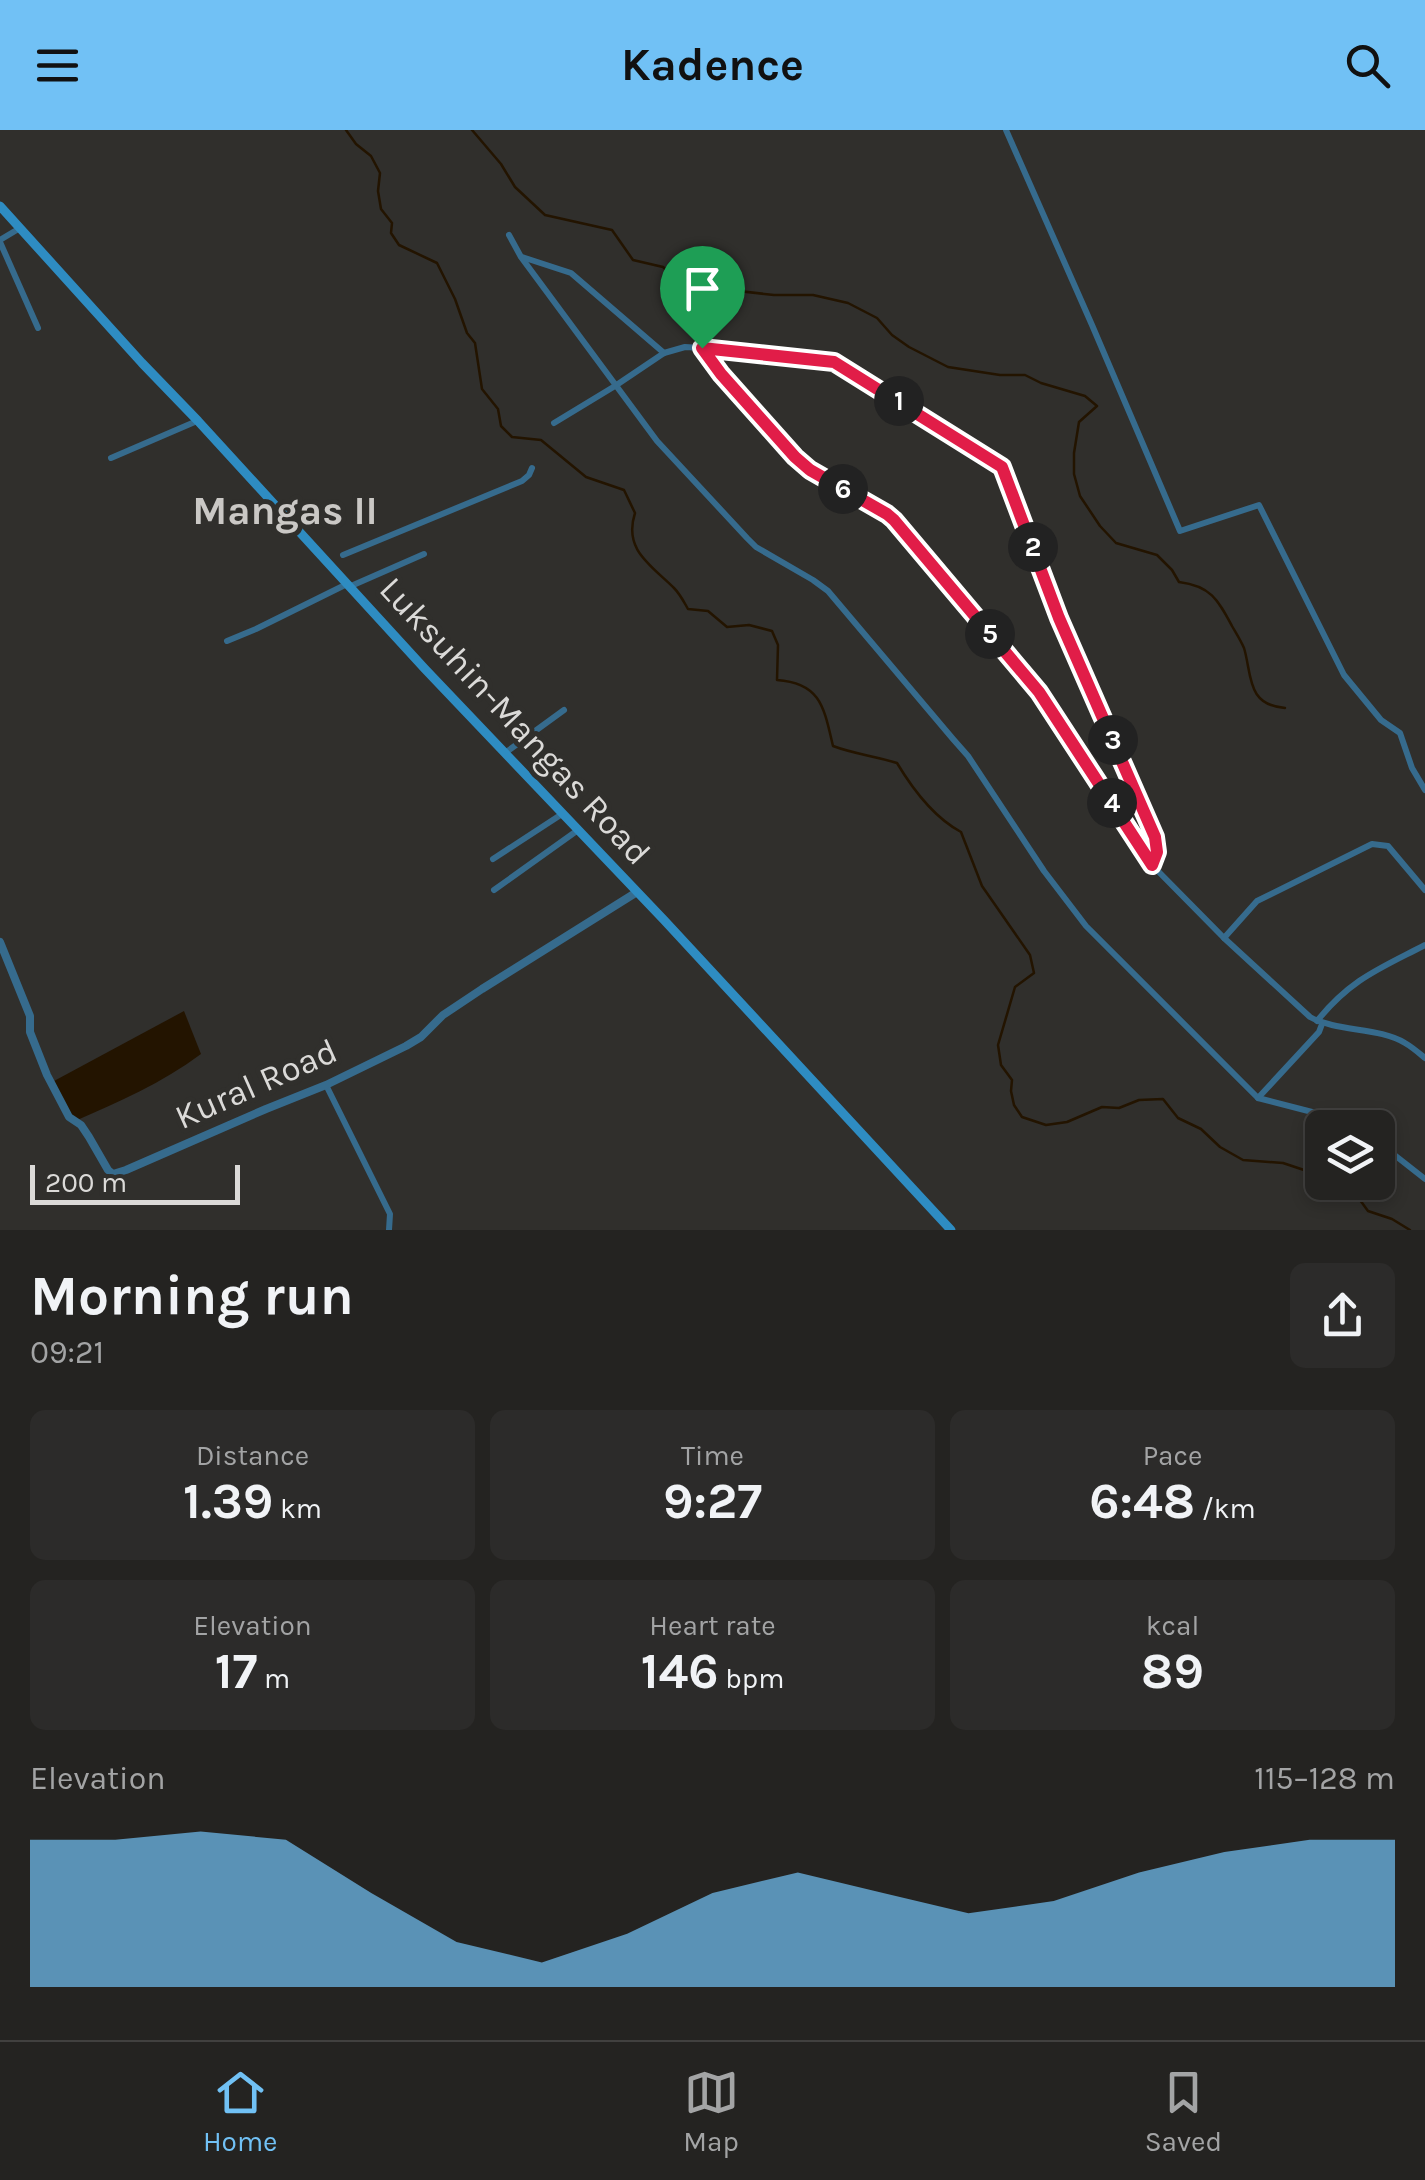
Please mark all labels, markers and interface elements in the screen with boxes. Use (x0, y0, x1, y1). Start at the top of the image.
icon: menu (30, 38, 85, 93)
icon: search (1340, 38, 1395, 93)
text: Kadence (621, 39, 804, 91)
pin (660, 246, 745, 349)
icon: arrive (675, 261, 730, 316)
pin: 1 (874, 376, 924, 426)
text: 1 (894, 384, 904, 417)
pin: 6 (818, 464, 868, 514)
text: 6 (835, 472, 852, 505)
district label: Mangas II (192, 487, 378, 534)
pin: 2 (1008, 522, 1058, 572)
text: 2 (1025, 530, 1041, 563)
street label: Luksuhin-Mangas Road (371, 569, 659, 873)
pin: 5 (965, 609, 1015, 659)
text: 5 (982, 617, 998, 650)
pin: 3 (1088, 715, 1138, 765)
text: 3 (1104, 723, 1122, 756)
pin: 4 (1087, 778, 1137, 828)
text: 4 (1104, 786, 1120, 819)
street label: Kural Road (169, 1030, 343, 1138)
map controls (1305, 1110, 1395, 1200)
button: layers (1305, 1110, 1395, 1200)
scale bar (30, 1160, 240, 1204)
text: 200 m (45, 1166, 127, 1199)
button: share (1290, 1263, 1395, 1368)
text: Morning run (30, 1264, 354, 1328)
text: 09:21 (30, 1334, 104, 1371)
text: Distance (196, 1439, 309, 1472)
text: Time (681, 1439, 744, 1472)
text: Pace (1143, 1439, 1202, 1472)
text: 1.39 (183, 1472, 273, 1531)
text: 9:27 (663, 1472, 762, 1531)
text: 6:48 (1089, 1472, 1195, 1531)
text: km (273, 1492, 322, 1525)
text: /km (1195, 1492, 1256, 1525)
text: Elevation (193, 1609, 312, 1642)
text: Heart rate (649, 1609, 776, 1642)
text: kcal (1146, 1609, 1199, 1642)
text: 17 (215, 1642, 257, 1701)
text: 146 (641, 1642, 719, 1701)
text: 89 (1141, 1642, 1204, 1701)
text: m (257, 1662, 290, 1695)
text: bpm (719, 1662, 784, 1695)
text: Elevation (30, 1760, 165, 1797)
text: 115–128 m (1254, 1760, 1395, 1797)
tab: Home (203, 2065, 278, 2158)
tab: Map (683, 2065, 739, 2158)
tab: Saved (1145, 2065, 1222, 2158)

